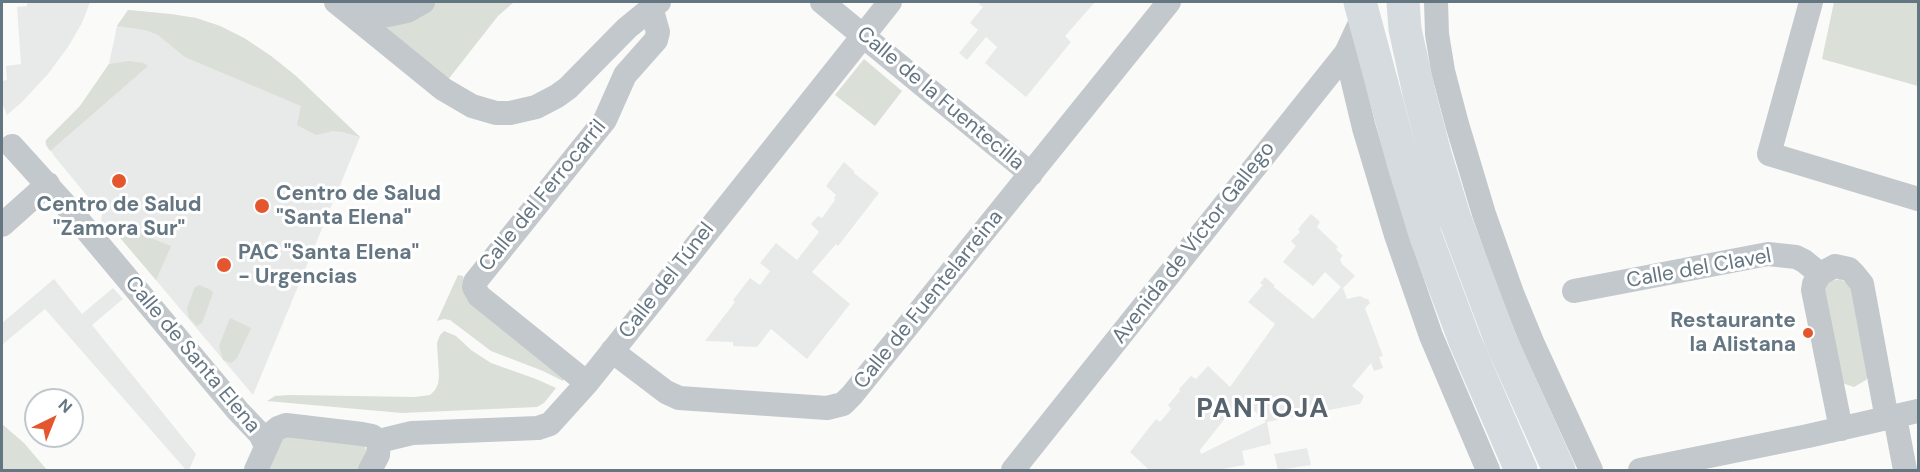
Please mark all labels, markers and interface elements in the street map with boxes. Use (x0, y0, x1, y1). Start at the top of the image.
street label: Calle de la Fuentecilla (851, 22, 1029, 176)
street label: Calle del Ferrocarril (474, 115, 612, 277)
street label: Avenida de Víctor Gallego (1107, 137, 1281, 349)
marker: Centro de Salud "Zamora Sur" (110, 172, 128, 190)
place label: Centro de Salud "Santa Elena" (276, 181, 441, 231)
place label: Centro de Salud "Zamora Sur" (37, 192, 201, 242)
marker: Centro de Salud "Santa Elena" (253, 197, 271, 215)
street label: Calle de Fuentelarreina (849, 205, 1009, 395)
street label: Calle del Túnel (614, 218, 720, 344)
place label: PAC "Santa Elena" - Urgencias (238, 240, 419, 290)
street label: Calle del Clavel (1625, 244, 1773, 294)
marker: PAC "Santa Elena" - Urgencias (215, 256, 233, 274)
street label: Calle de Santa Elena (119, 271, 265, 439)
place label: Restaurante la Alistana (1670, 308, 1796, 358)
marker: Restaurante la Alistana (1801, 326, 1815, 340)
north arrow (24, 388, 84, 448)
text: N (54, 394, 77, 418)
district label: PANTOJA (1196, 394, 1330, 426)

